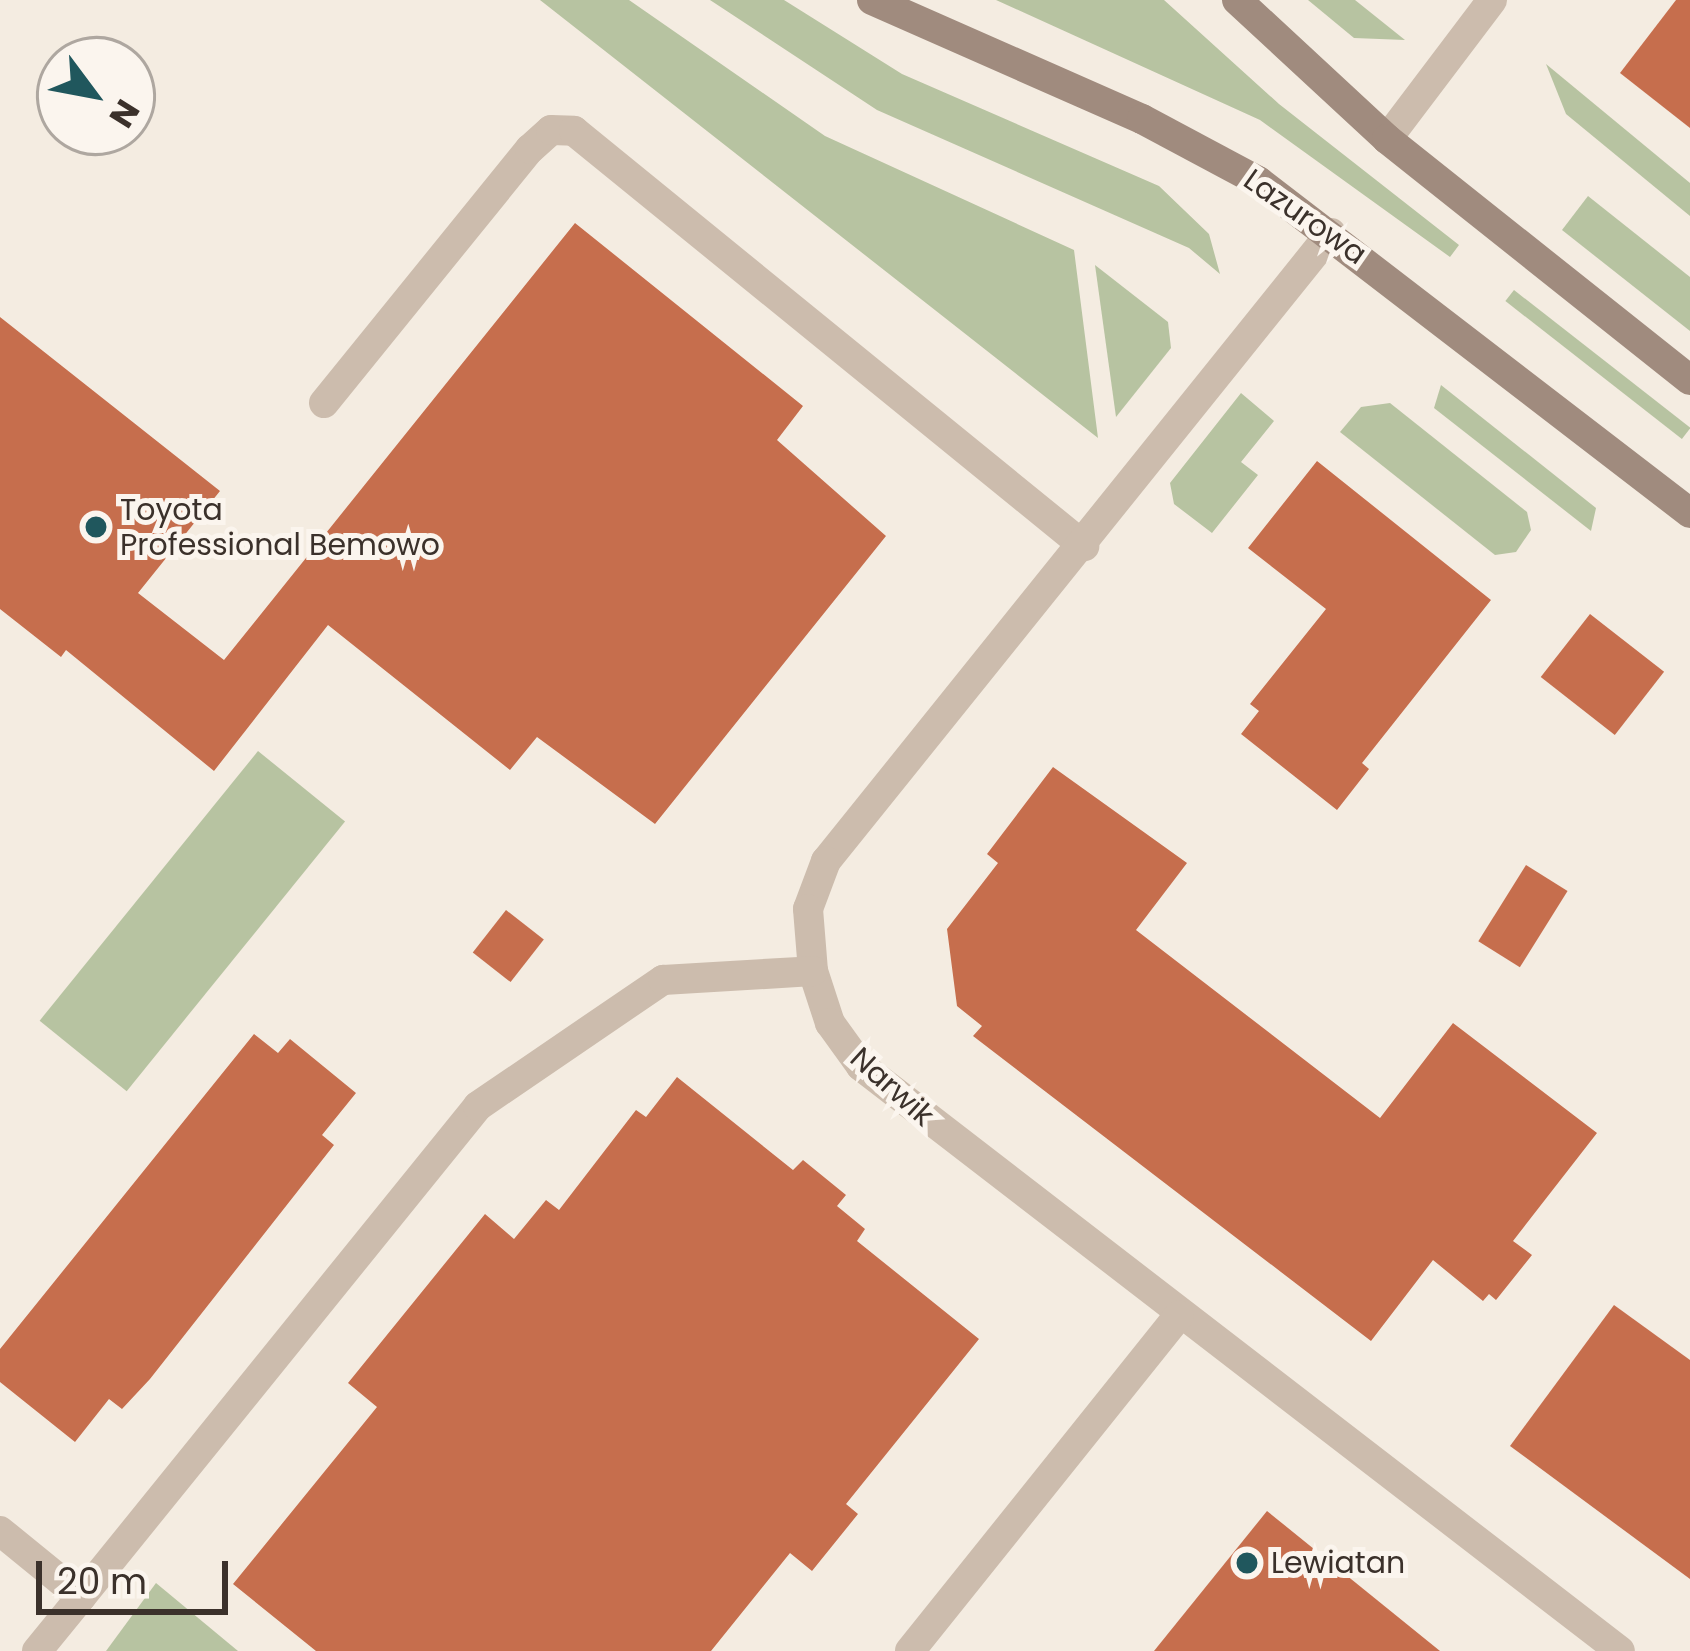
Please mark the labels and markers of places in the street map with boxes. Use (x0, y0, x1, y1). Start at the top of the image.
place label: Toyota Professional Bemowo (120, 492, 440, 562)
marker: Toyota Professional Bemowo (83, 514, 109, 540)
place label: Lewiatan (1271, 1545, 1405, 1581)
marker: Lewiatan (1234, 1550, 1260, 1576)

